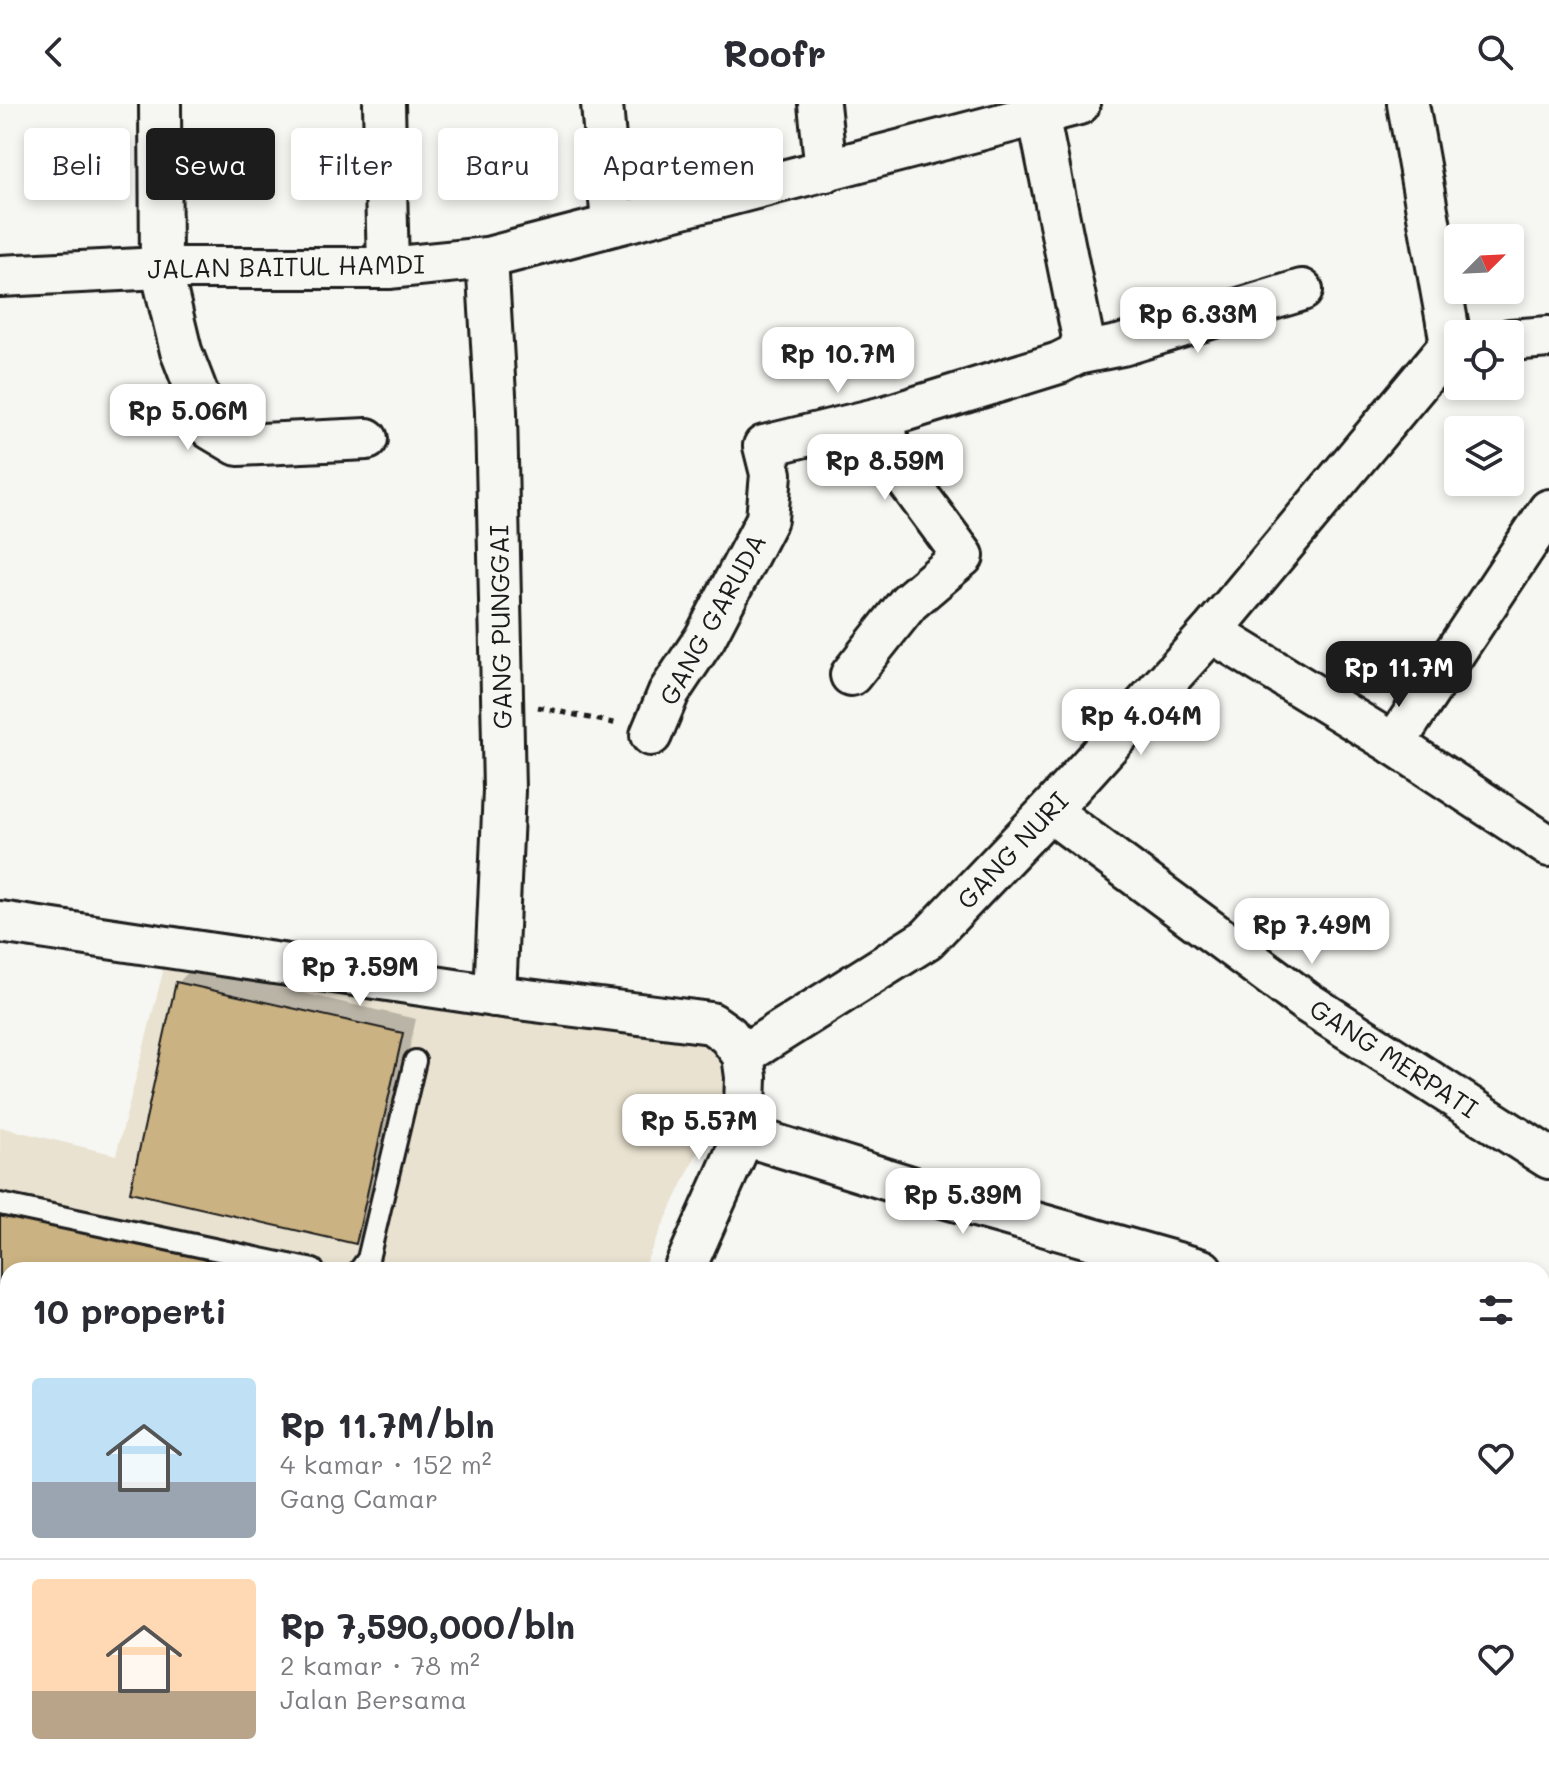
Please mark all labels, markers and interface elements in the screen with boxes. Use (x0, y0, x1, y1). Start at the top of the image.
text: Roofr (723, 29, 826, 76)
icon: back (32, 30, 76, 74)
icon: search (1473, 30, 1517, 74)
chip: Beli (24, 128, 130, 200)
chip: Sewa (146, 128, 275, 200)
chip: Filter (291, 128, 422, 200)
chip: Baru (438, 128, 558, 200)
chip: Apartemen (574, 128, 783, 200)
north arrow (1444, 224, 1524, 304)
map controls (1444, 224, 1524, 496)
street label: JALAN BAITUL HAMDI (147, 247, 425, 285)
pin: Rp 6.33M (1115, 287, 1281, 355)
text: Rp 6.33M (1138, 296, 1258, 330)
button: locate (1444, 320, 1524, 400)
pin: Rp 10.7M (755, 327, 921, 395)
text: Rp 10.7M (780, 336, 896, 370)
pin: Rp 5.06M (105, 384, 271, 452)
text: Rp 5.06M (128, 393, 248, 427)
button: layers (1444, 416, 1524, 496)
pin: Rp 8.59M (802, 434, 968, 502)
text: Rp 8.59M (825, 443, 945, 477)
street label: GANG PUNGGAI (481, 525, 519, 729)
street label: GANG GARUDA (651, 527, 773, 711)
pin: Rp 11.7M (1316, 641, 1482, 709)
text: Rp 11.7M (1344, 650, 1454, 684)
pin: Rp 4.04M (1058, 689, 1224, 757)
text: Rp 4.04M (1080, 698, 1202, 732)
street label: GANG NURI (949, 784, 1075, 916)
pin: Rp 7.49M (1229, 898, 1395, 966)
text: Rp 7.49M (1252, 907, 1372, 941)
pin: Rp 7.59M (277, 940, 443, 1008)
text: Rp 7.59M (301, 949, 419, 983)
street label: GANG MERPATI (1303, 991, 1485, 1125)
pin: Rp 5.57M (616, 1094, 782, 1162)
text: Rp 5.57M (640, 1103, 758, 1137)
pin: Rp 5.39M (880, 1168, 1046, 1236)
text: Rp 5.39M (903, 1177, 1023, 1211)
text: 10 properti (32, 1288, 227, 1333)
icon: filters (1474, 1288, 1518, 1332)
text: Rp 11.7M/bln (280, 1402, 494, 1447)
icon: home (96, 1410, 192, 1506)
icon: heart (1474, 1436, 1518, 1480)
text: 4 kamar · 152 m² (280, 1447, 492, 1481)
text: Gang Camar (280, 1481, 438, 1515)
text: Rp 7,590,000/bln (280, 1603, 575, 1648)
icon: home (96, 1611, 192, 1707)
icon: heart (1474, 1637, 1518, 1681)
text: 2 kamar · 78 m² (280, 1648, 480, 1682)
text: Jalan Bersama (280, 1682, 467, 1716)

